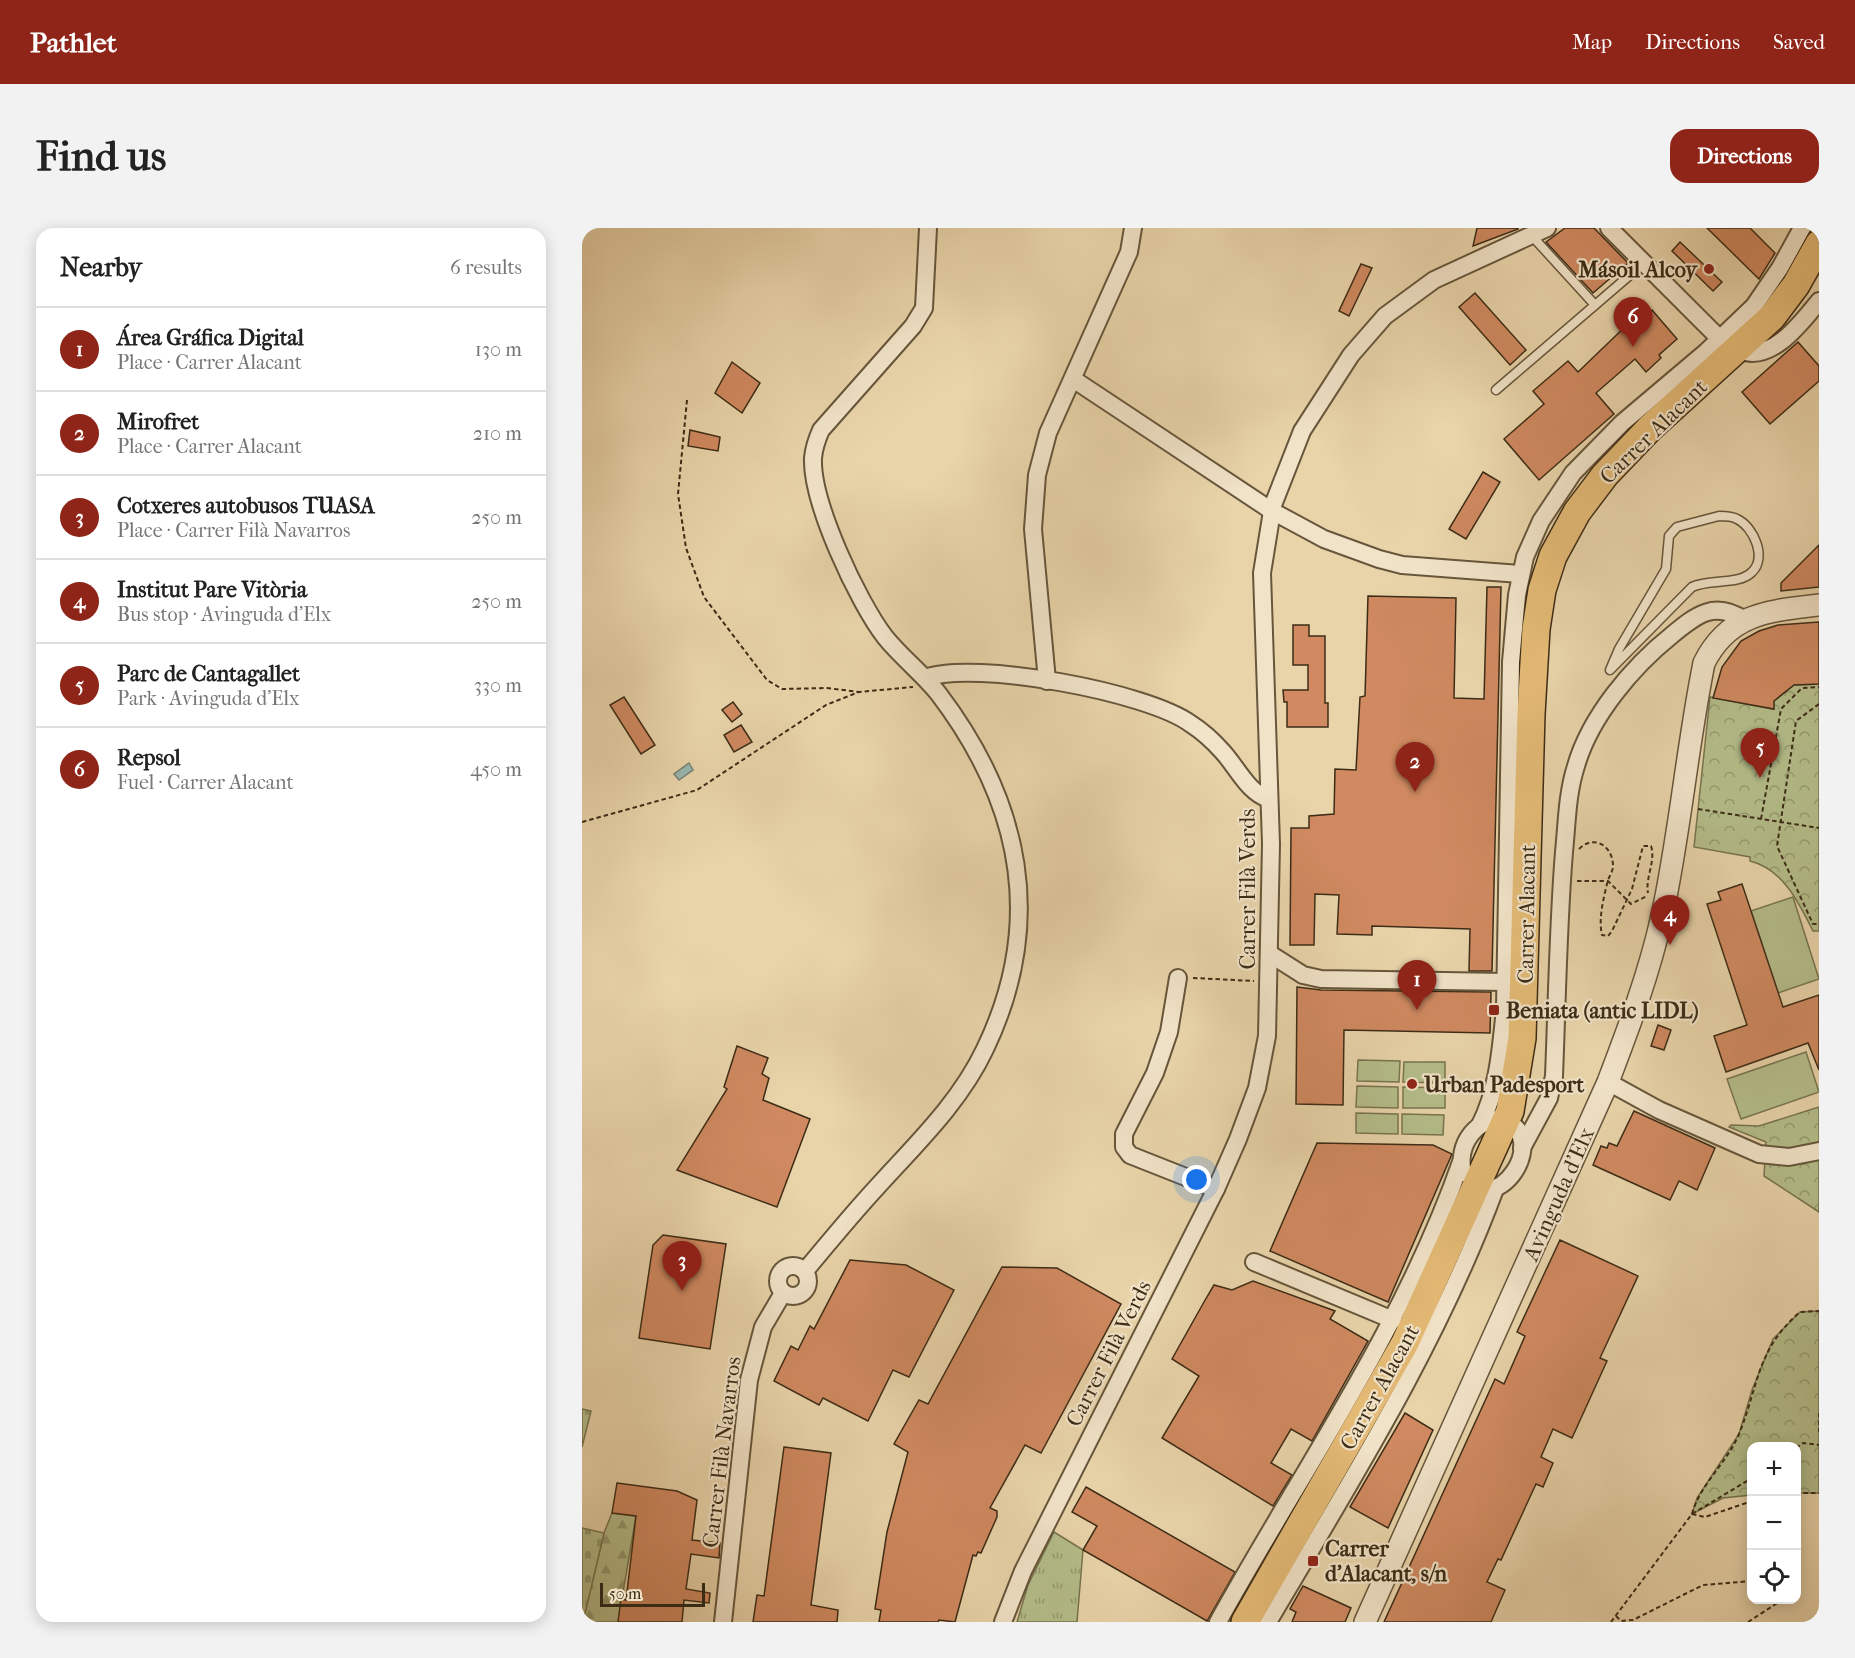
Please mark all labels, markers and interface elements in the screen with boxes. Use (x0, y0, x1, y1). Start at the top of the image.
text: Pathlet (30, 26, 117, 59)
text: Map (1572, 30, 1612, 54)
text: Directions (1645, 30, 1740, 54)
text: Saved (1773, 30, 1825, 54)
button: Directions (1670, 129, 1819, 183)
text: Find us (36, 132, 166, 181)
text: Nearby (60, 252, 142, 283)
text: 6 results (450, 256, 522, 279)
place label: Másoil Alcoy (1577, 257, 1698, 283)
marker: Másoil Alcoy (1702, 262, 1716, 276)
pin: 6 (1614, 298, 1652, 347)
text: Área Gráfica Digital (117, 325, 304, 351)
text: 1 (76, 338, 83, 361)
text: 130 m (475, 338, 522, 361)
text: Place · Carrer Alacant (117, 351, 302, 374)
street label: Carrer Alacant (1595, 374, 1713, 489)
text: Mirofret (117, 409, 199, 435)
text: 2 (74, 422, 85, 445)
text: 210 m (473, 422, 522, 445)
text: Place · Carrer Alacant (117, 435, 302, 458)
text: Cotxeres autobusos TUASA (117, 493, 375, 519)
text: 3 (75, 506, 84, 529)
text: 250 m (471, 506, 522, 529)
text: Place · Carrer Filà Navarros (117, 519, 350, 542)
text: Institut Pare Vitòria (117, 577, 307, 603)
text: 4 (74, 590, 85, 613)
text: 250 m (471, 590, 522, 613)
text: Bus stop · Avinguda d'Elx (117, 603, 331, 626)
text: Parc de Cantagallet (117, 661, 300, 687)
text: 5 (75, 674, 84, 697)
text: 330 m (474, 674, 522, 697)
text: Park · Avinguda d'Elx (117, 687, 300, 710)
pin: 5 (1740, 728, 1780, 778)
pin: 2 (1396, 742, 1434, 792)
text: Repsol (117, 745, 181, 771)
text: 6 (74, 758, 85, 781)
text: 450 m (470, 758, 522, 781)
text: Fuel · Carrer Alacant (117, 771, 294, 794)
street label: Carrer Filà Verds (1235, 809, 1261, 969)
street label: Carrer Alacant (1513, 844, 1541, 984)
pin: 4 (1650, 896, 1690, 945)
pin: 1 (1398, 960, 1436, 1010)
place label: Beniata (antic LIDL) (1506, 998, 1699, 1024)
marker: Beniata (antic LIDL) (1487, 1003, 1501, 1017)
place label: Urban Padesport (1423, 1072, 1585, 1098)
marker: Urban Padesport (1405, 1077, 1419, 1091)
street label: Avinguda d'Elx (1518, 1123, 1600, 1266)
your location (1182, 1165, 1211, 1194)
pin: 3 (662, 1242, 702, 1291)
street label: Carrer Filà Verds (1061, 1276, 1157, 1431)
street label: Carrer Alacant (1335, 1320, 1425, 1455)
street label: Carrer Filà Navarros (697, 1355, 747, 1549)
map controls (1747, 1442, 1801, 1604)
button: + (1747, 1442, 1801, 1496)
button: − (1747, 1496, 1801, 1550)
place label: Carrer d'Alacant, s/n (1325, 1536, 1447, 1587)
button: locate (1747, 1550, 1801, 1604)
marker: Carrer d'Alacant, s/n (1306, 1554, 1320, 1568)
scale bar (600, 1580, 705, 1608)
text: 50 m (609, 1584, 641, 1603)

